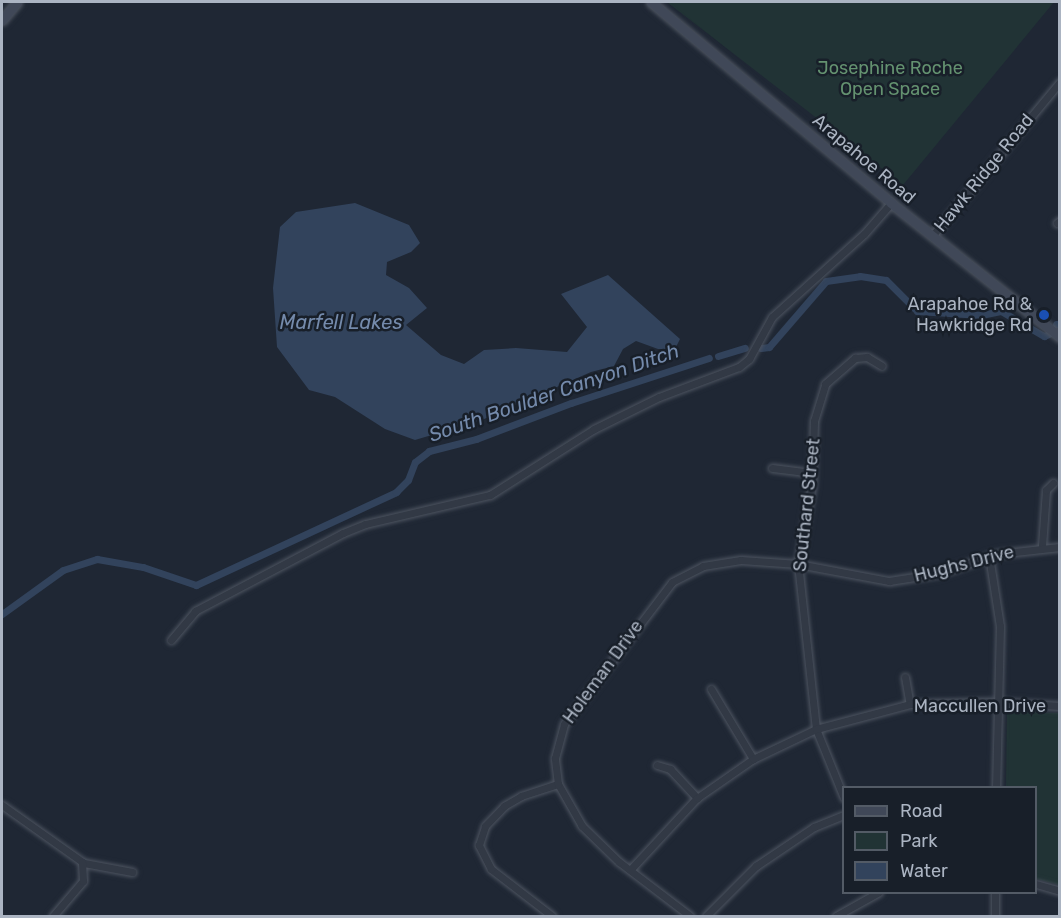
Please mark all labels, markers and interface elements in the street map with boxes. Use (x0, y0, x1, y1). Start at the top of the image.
park label: Josephine Roche Open Space (817, 58, 963, 100)
street label: Arapahoe Road (808, 110, 920, 208)
street label: Hawk Ridge Road (930, 110, 1038, 236)
place label: Arapahoe Rd & Hawkridge Rd (908, 294, 1032, 336)
marker: Arapahoe Rd & Hawkridge Rd (1037, 308, 1051, 322)
water label: Marfell Lakes (280, 310, 402, 334)
water label: South Boulder Canyon Ditch (425, 339, 683, 447)
street label: Southard Street (789, 437, 825, 573)
street label: Hughs Drive (912, 541, 1016, 587)
street label: Holeman Drive (558, 616, 648, 728)
street label: Maccullen Drive (914, 695, 1046, 717)
legend (842, 786, 1037, 894)
text: Road (900, 800, 943, 822)
text: Park (900, 830, 937, 852)
text: Water (900, 860, 948, 882)

